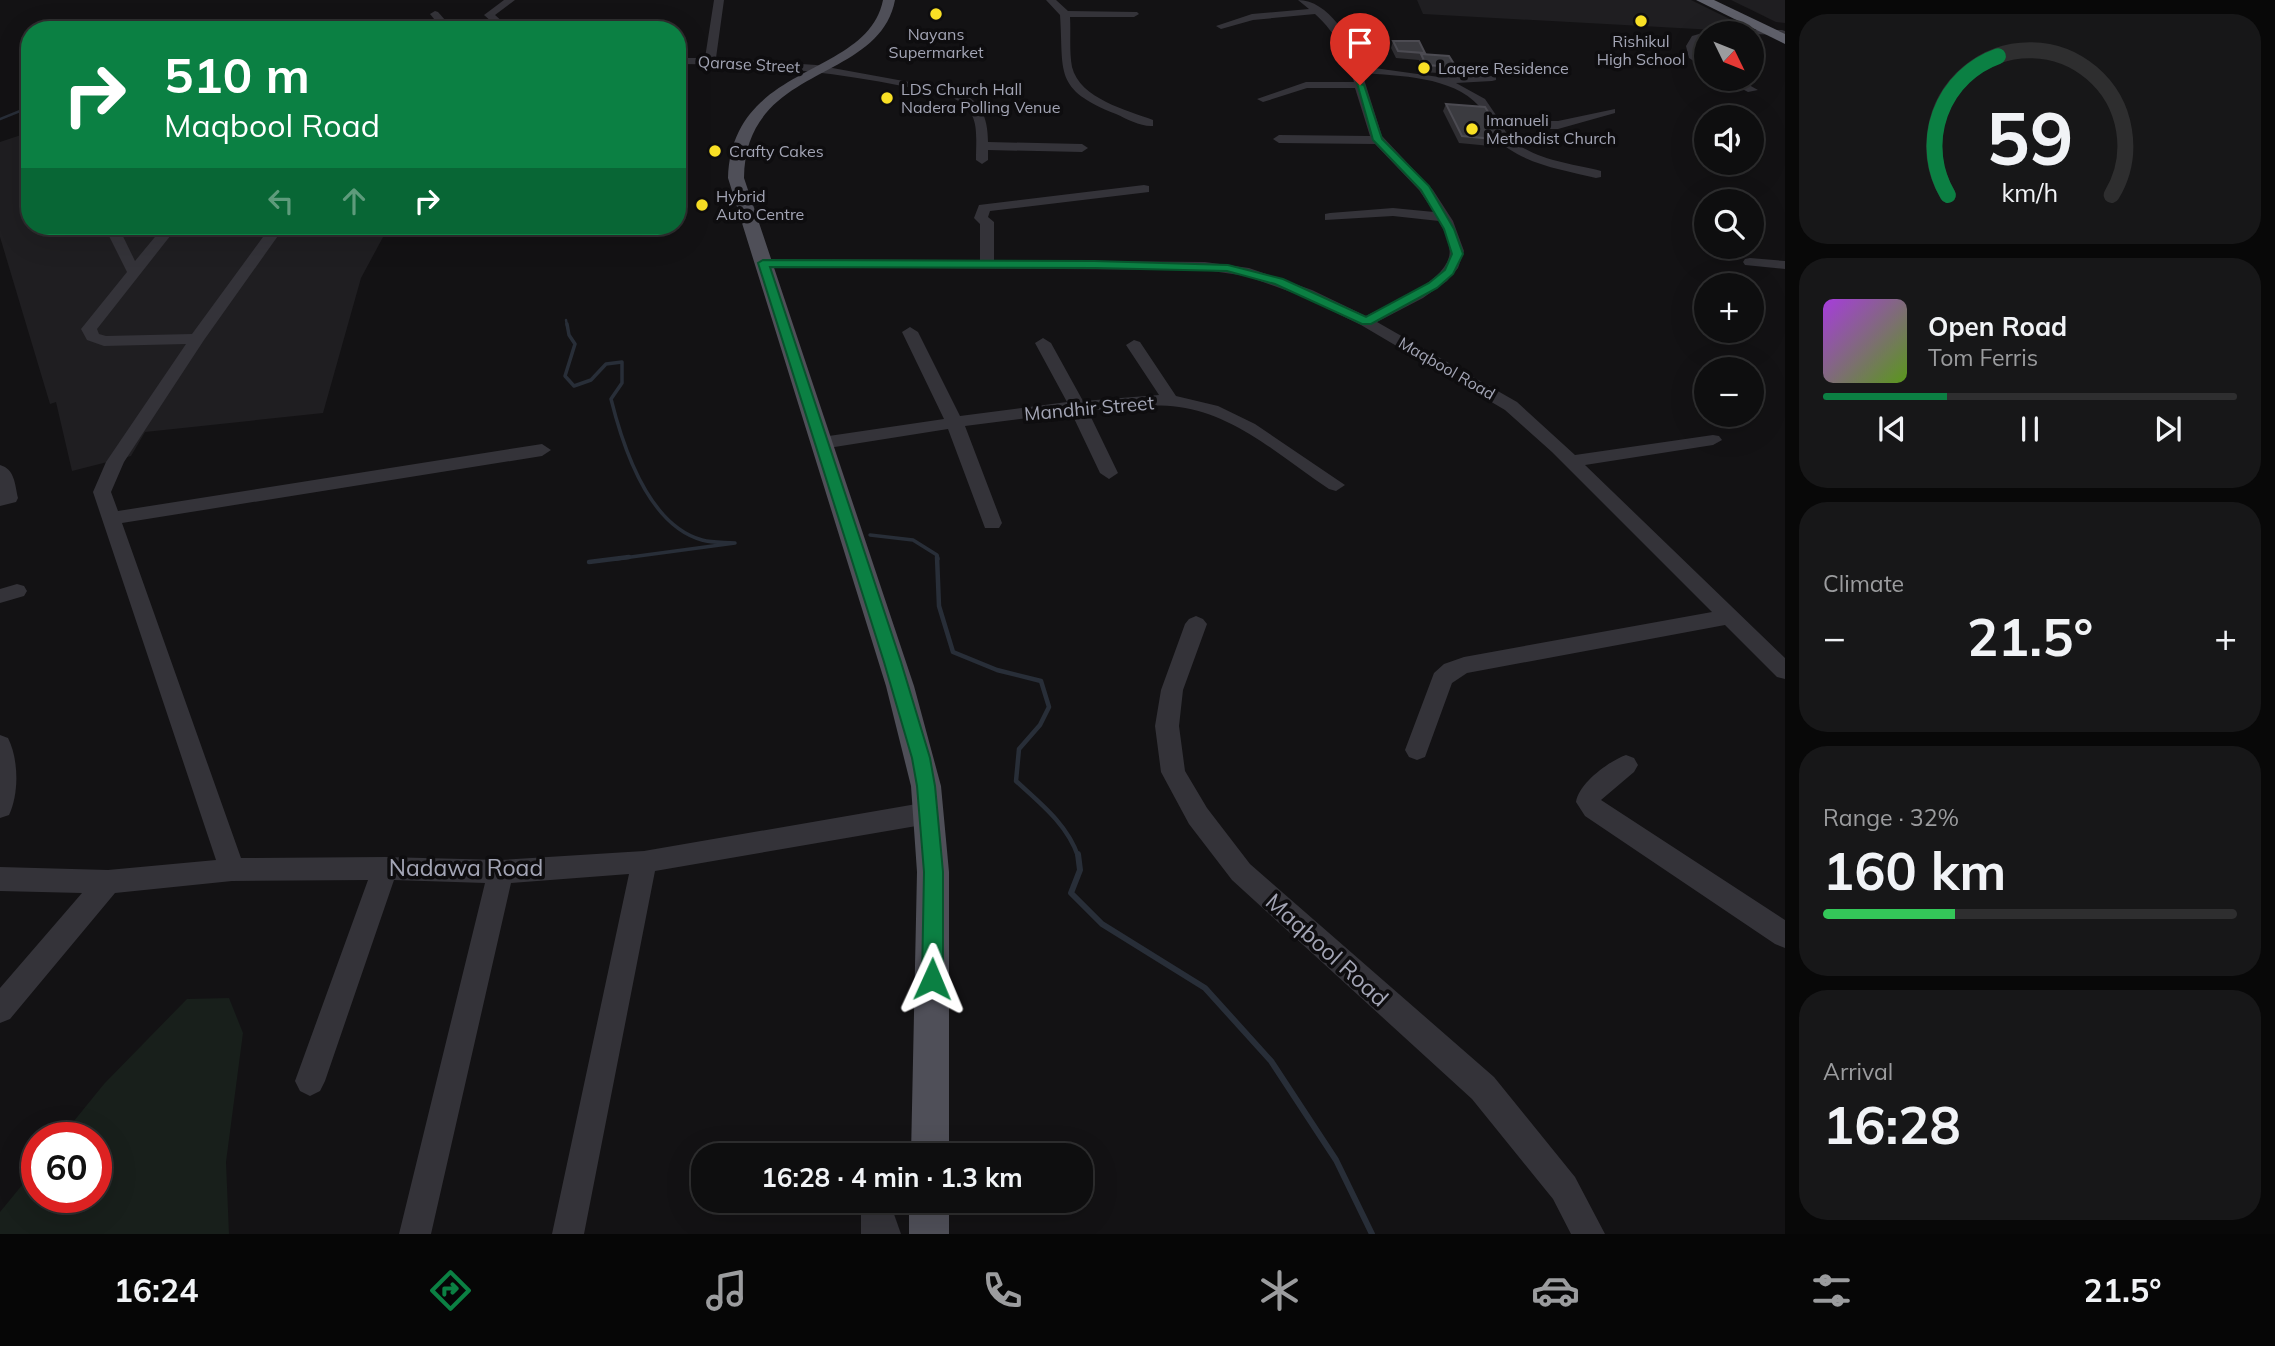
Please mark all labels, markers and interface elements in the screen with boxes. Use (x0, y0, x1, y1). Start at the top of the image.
marker: Nayans Supermarket (928, 6, 944, 22)
pin (1330, 13, 1390, 85)
marker: Rishikul High School (1633, 13, 1649, 29)
north arrow (1694, 21, 1764, 91)
map controls (1694, 21, 1764, 427)
place label: Nayans Supermarket (888, 24, 984, 62)
icon: arrive (1341, 24, 1379, 62)
place label: Rishikul High School (1597, 31, 1685, 69)
text: 510 m (164, 44, 310, 105)
icon: right (49, 49, 140, 140)
street label: Qarase Street (697, 51, 801, 77)
place label: Laqere Residence (1438, 58, 1569, 78)
marker: Laqere Residence (1416, 60, 1432, 76)
place label: LDS Church Hall Nadera Polling Venue (901, 79, 1060, 117)
marker: LDS Church Hall Nadera Polling Venue (879, 90, 895, 106)
text: 59 (1986, 92, 2074, 183)
text: Maqbool Road (164, 105, 380, 145)
button: sound (1694, 105, 1764, 175)
place label: Imanueli Methodist Church (1486, 110, 1616, 148)
marker: Imanueli Methodist Church (1464, 121, 1480, 137)
place label: Crafty Cakes (729, 141, 824, 161)
marker: Crafty Cakes (707, 143, 723, 159)
text: km/h (2002, 177, 2058, 208)
icon: left (262, 182, 300, 220)
icon: ahead (335, 182, 373, 220)
icon: right (408, 182, 446, 220)
place label: Hybrid Auto Centre (716, 186, 804, 224)
button: search (1694, 189, 1764, 259)
marker: Hybrid Auto Centre (694, 197, 710, 213)
button: + (1694, 273, 1764, 343)
text: Open Road (1928, 310, 2067, 343)
street label: Maqbool Road (1395, 332, 1499, 404)
text: Tom Ferris (1928, 343, 2038, 372)
button: − (1694, 357, 1764, 427)
street label: Mandhir Street (1023, 390, 1155, 426)
icon: previous (1873, 410, 1911, 448)
icon: pause (2011, 410, 2049, 448)
icon: next (2149, 410, 2187, 448)
text: Climate (1823, 569, 1904, 598)
text: 21.5° (1967, 604, 2093, 669)
text: − (1823, 613, 1846, 661)
text: + (2214, 613, 2237, 661)
text: Range · 32% (1823, 803, 1959, 832)
text: 160 km (1823, 838, 2006, 903)
street label: Nadawa Road (389, 853, 543, 882)
street label: Maqbool Road (1260, 887, 1395, 1012)
position arrow (895, 942, 969, 1016)
text: Arrival (1823, 1057, 1893, 1086)
text: 16:28 (1823, 1092, 1961, 1157)
speed limit sign: 60 (21, 1122, 112, 1213)
text: 16:28 · 4 min · 1.3 km (761, 1161, 1023, 1194)
icon: directions (426, 1266, 475, 1315)
icon: music (702, 1266, 751, 1315)
icon: phone (978, 1266, 1027, 1315)
icon: climate (1255, 1266, 1304, 1315)
icon: car (1531, 1266, 1580, 1315)
icon: filters (1807, 1266, 1856, 1315)
text: 16:24 (114, 1270, 198, 1310)
text: 21.5° (2084, 1270, 2161, 1310)

